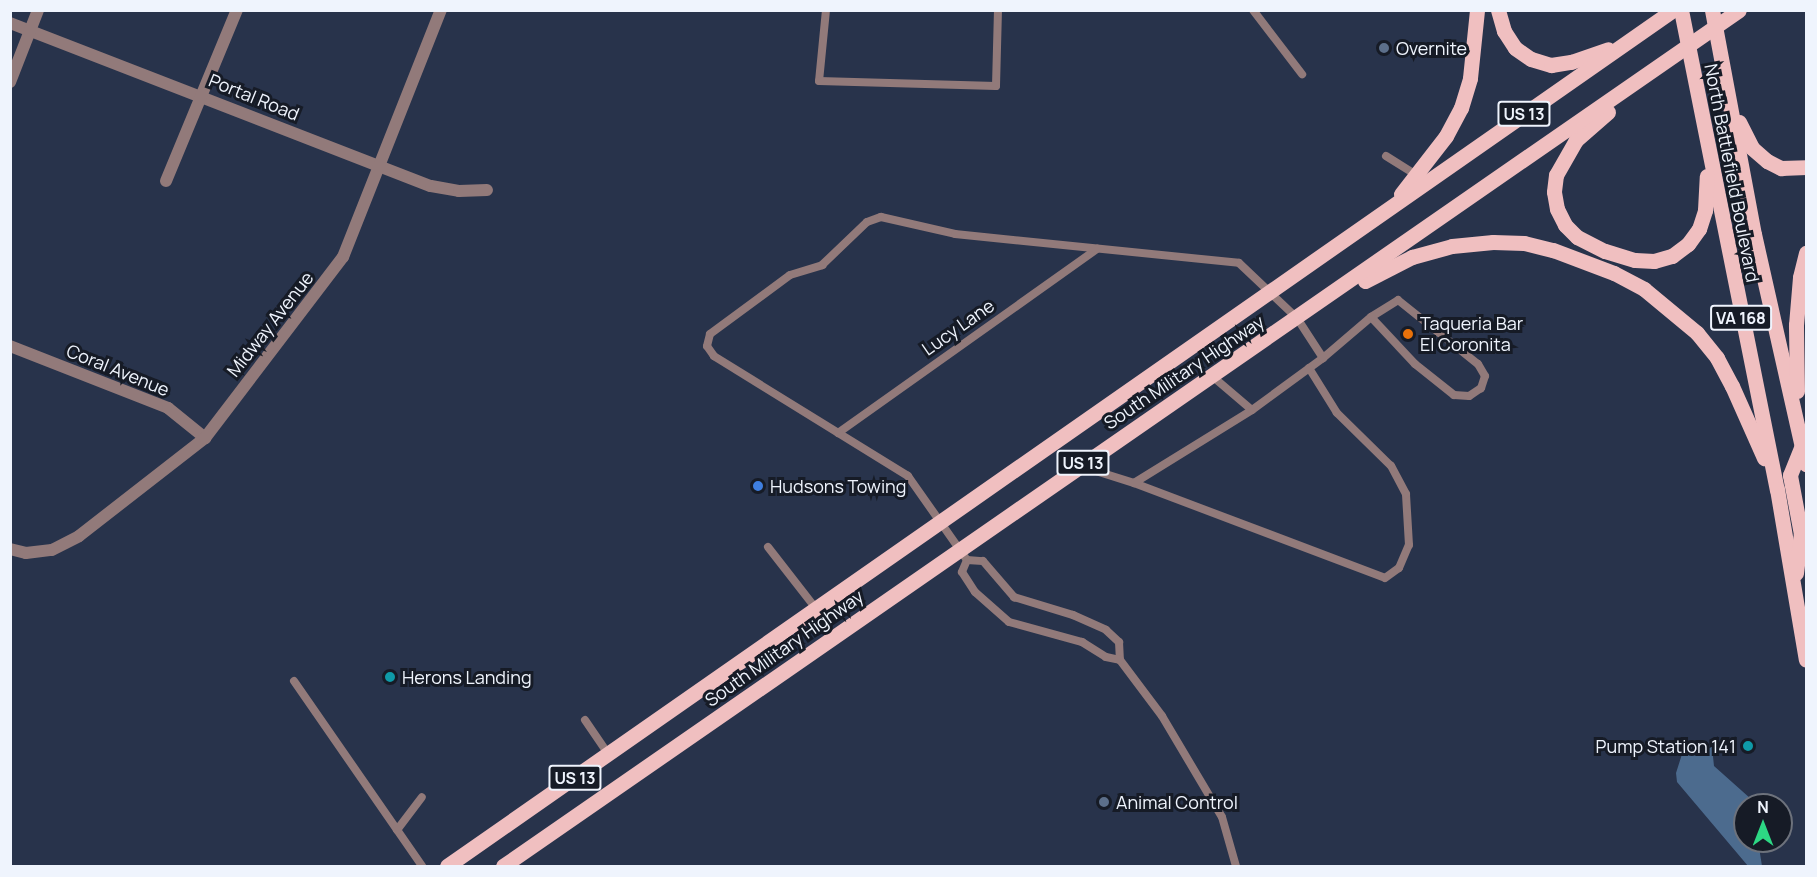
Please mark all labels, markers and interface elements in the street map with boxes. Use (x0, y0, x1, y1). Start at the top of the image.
place label: Overnite (1396, 37, 1467, 59)
marker: Overnite (1377, 41, 1391, 55)
street label: North Battlefield Boulevard (1700, 62, 1764, 284)
street label: Portal Road (206, 69, 302, 125)
road number: US 13 (1497, 101, 1551, 127)
street label: Midway Avenue (222, 267, 318, 381)
street label: Lucy Lane (918, 294, 998, 360)
road number: VA 168 (1710, 305, 1772, 331)
street label: South Military Highway (1100, 310, 1268, 434)
place label: Taqueria Bar El Coronita (1420, 313, 1523, 356)
marker: Taqueria Bar El Coronita (1401, 327, 1415, 341)
street label: Coral Avenue (63, 340, 173, 400)
road number: US 13 (1056, 450, 1110, 476)
place label: Hudsons Towing (770, 475, 906, 497)
marker: Hudsons Towing (751, 479, 765, 493)
street label: South Military Highway (701, 585, 867, 711)
place label: Herons Landing (402, 666, 532, 688)
marker: Herons Landing (383, 670, 397, 684)
place label: Pump Station 141 (1596, 735, 1736, 757)
marker: Pump Station 141 (1741, 739, 1755, 753)
road number: US 13 (548, 765, 602, 791)
place label: Animal Control (1116, 791, 1238, 813)
north arrow (1733, 793, 1793, 853)
marker: Animal Control (1097, 795, 1111, 809)
text: N (1757, 796, 1769, 818)

